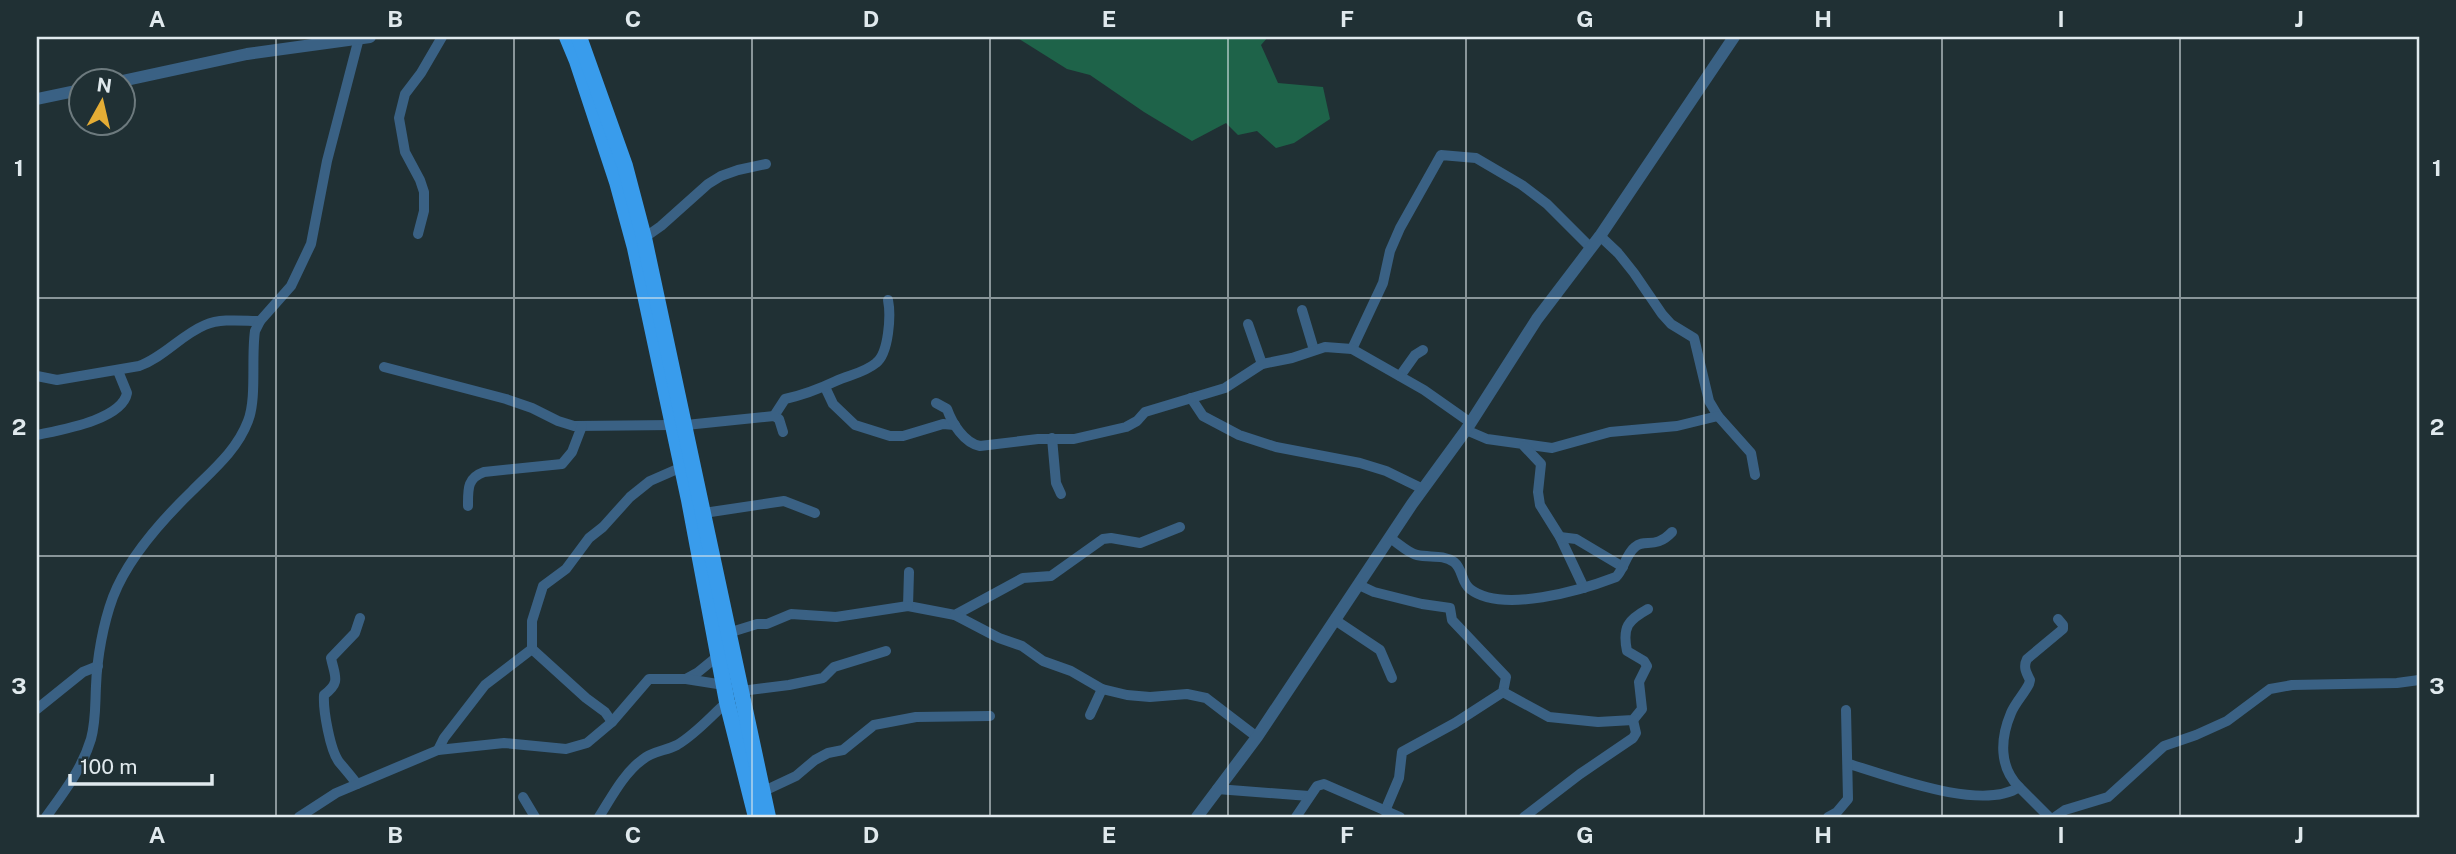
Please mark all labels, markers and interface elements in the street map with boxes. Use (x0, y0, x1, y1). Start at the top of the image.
text: A (149, 5, 166, 32)
text: B (387, 5, 403, 32)
text: C (625, 5, 641, 32)
text: D (863, 5, 879, 32)
text: E (1102, 5, 1116, 32)
text: F (1340, 5, 1354, 32)
text: G (1576, 5, 1594, 32)
text: H (1814, 5, 1832, 32)
text: I (2057, 5, 2065, 32)
text: J (2294, 5, 2304, 32)
north arrow (66, 66, 136, 136)
text: N (95, 73, 113, 97)
text: 1 (14, 154, 24, 181)
text: 1 (2432, 154, 2442, 181)
text: 2 (12, 413, 26, 440)
text: 2 (2430, 413, 2444, 440)
text: 3 (11, 672, 27, 699)
text: 3 (2429, 672, 2445, 699)
scale bar (70, 742, 212, 786)
text: 100 m (80, 754, 137, 779)
text: A (149, 821, 166, 848)
text: B (387, 821, 403, 848)
text: C (625, 821, 641, 848)
text: D (863, 821, 879, 848)
text: E (1102, 821, 1116, 848)
text: F (1340, 821, 1354, 848)
text: G (1576, 821, 1594, 848)
text: H (1814, 821, 1832, 848)
text: I (2057, 821, 2065, 848)
text: J (2294, 821, 2304, 848)

